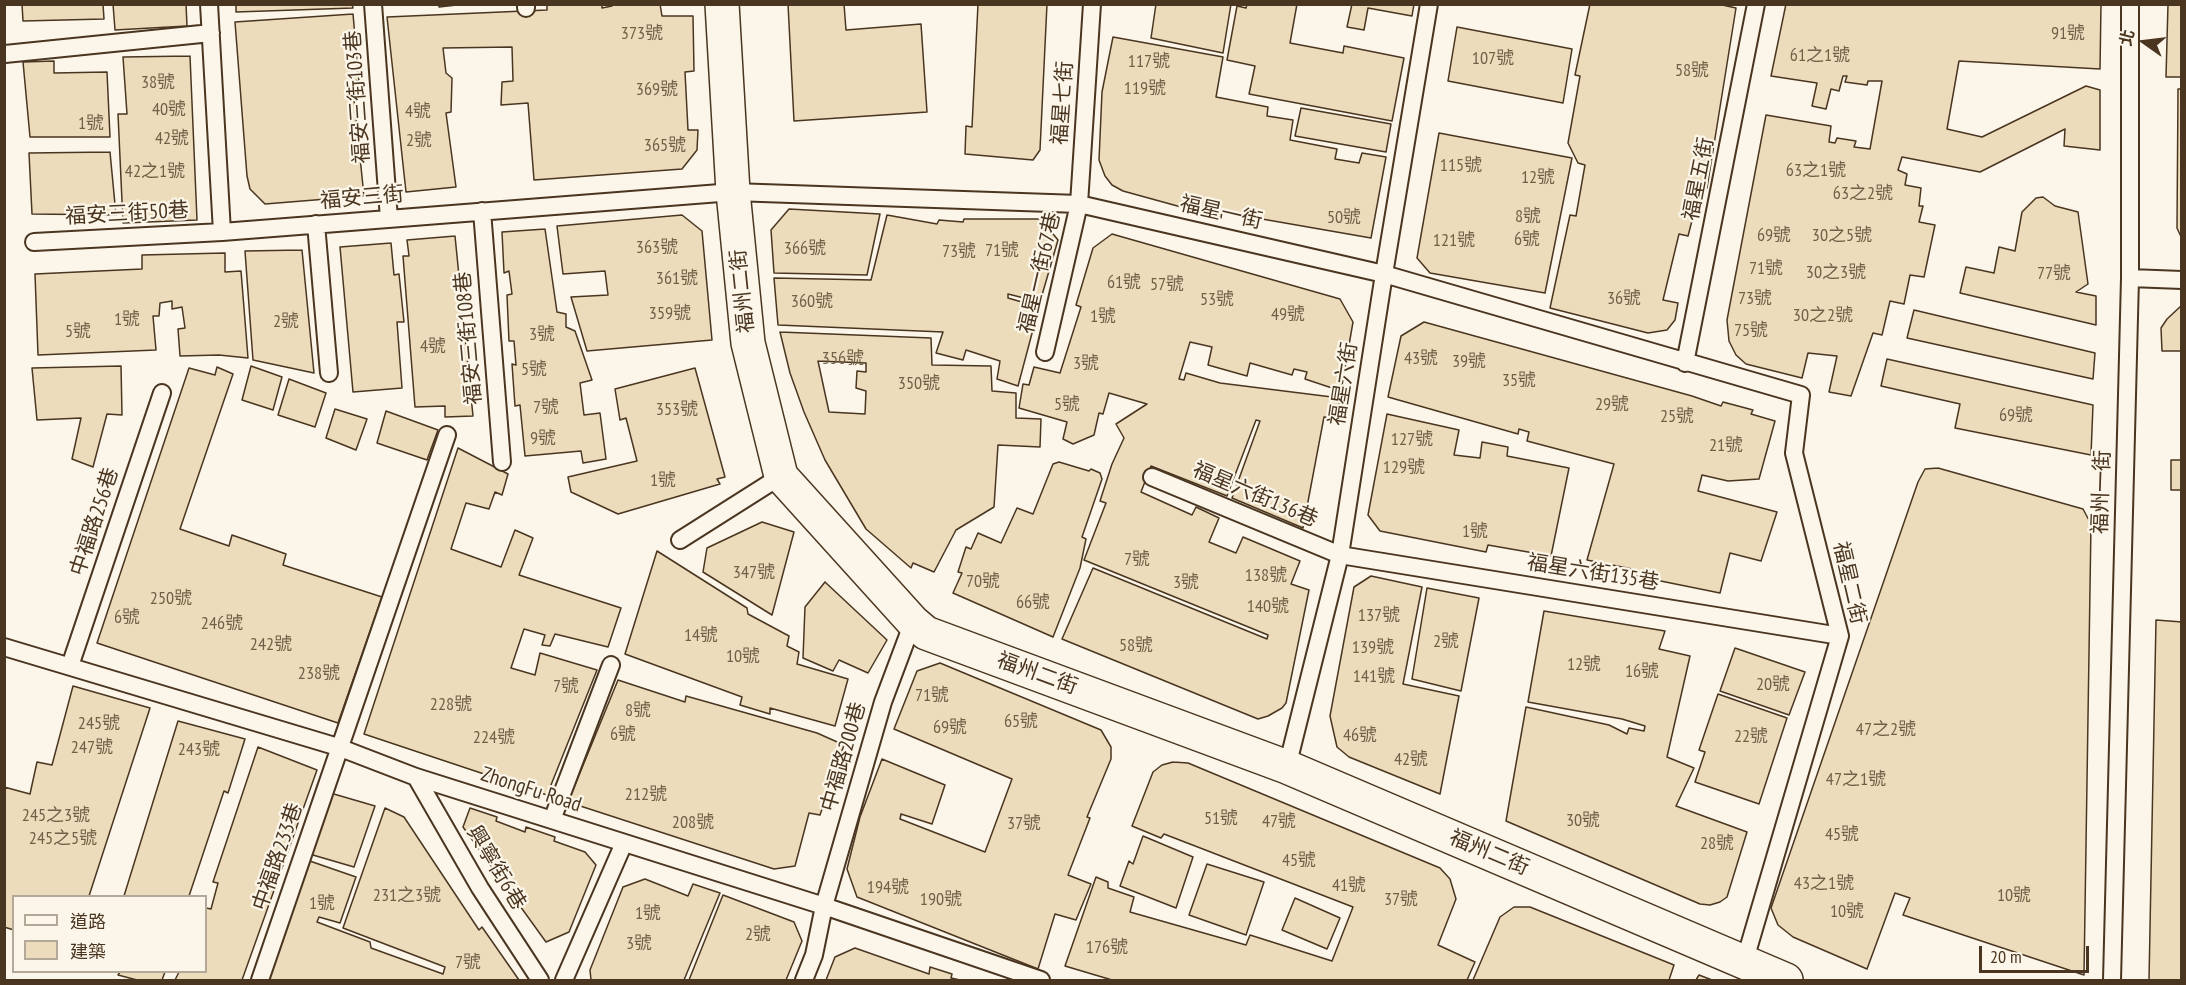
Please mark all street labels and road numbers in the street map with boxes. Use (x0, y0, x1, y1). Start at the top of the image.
street label: 福安三街103巷 (341, 30, 375, 164)
street label: 福星七街 (1048, 60, 1078, 146)
street label: 福星五街 (1679, 135, 1719, 223)
street label: 福安三街 (319, 182, 405, 214)
street label: 福星一街 (1177, 191, 1265, 235)
street label: 福安三街50巷 (64, 198, 190, 230)
street label: 福星一街67巷 (1014, 210, 1066, 336)
street label: 福州二街 (726, 248, 760, 334)
street label: 福安三街108巷 (451, 270, 487, 406)
street label: 福星六街 (1325, 341, 1363, 427)
street label: 福州一街 (2088, 450, 2116, 534)
street label: 福星六街136巷 (1189, 457, 1321, 533)
street label: 中福路256巷 (66, 465, 124, 579)
street label: 福星二街 (1827, 539, 1871, 627)
street label: 福星六街135巷 (1525, 550, 1661, 596)
street label: 福州二街 (993, 648, 1081, 700)
street label: 中福路200巷 (816, 700, 872, 814)
street label: ZhongFu Road (478, 762, 584, 818)
street label: 中福路233巷 (248, 800, 308, 914)
street label: 興寧街6巷 (461, 821, 531, 915)
street label: 福州二街 (1445, 825, 1533, 881)

